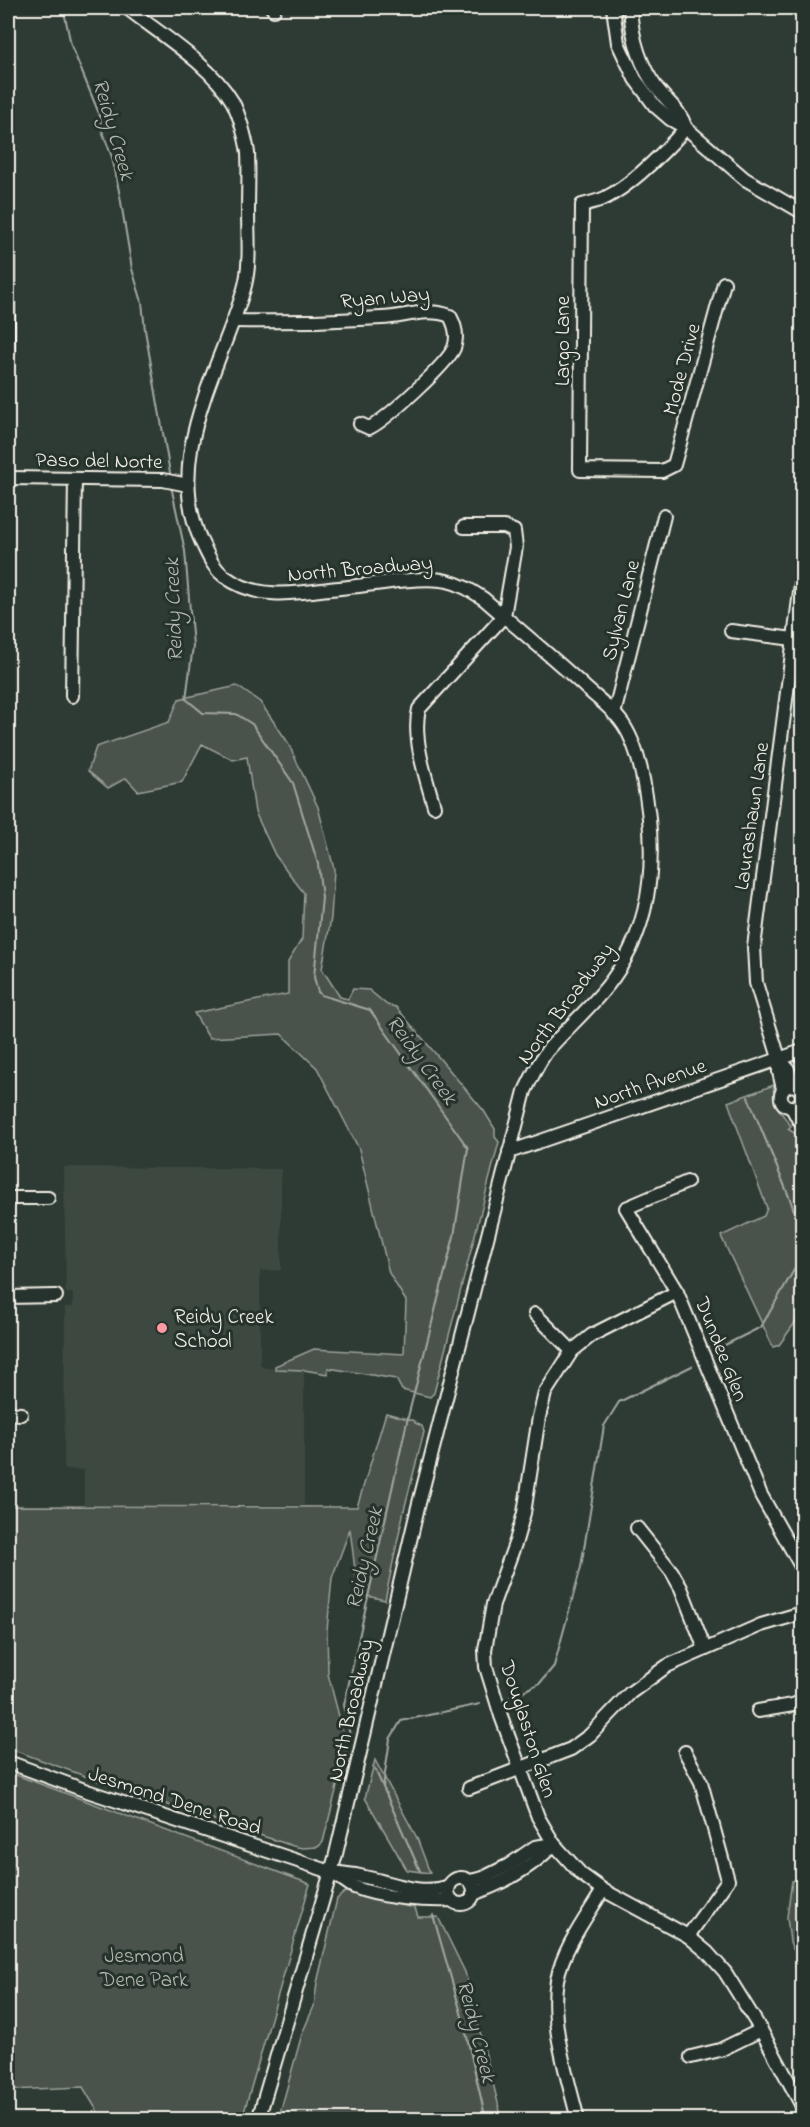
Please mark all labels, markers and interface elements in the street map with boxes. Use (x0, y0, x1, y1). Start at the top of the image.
water label: Reidy Creek (82, 75, 142, 186)
street label: Ryan Way (339, 280, 431, 320)
street label: Largo Lane (549, 295, 581, 386)
street label: Mode Drive (656, 320, 710, 419)
street label: Paso del Norte (35, 446, 163, 478)
street label: North Broadway (286, 549, 434, 593)
water label: Reidy Creek (157, 556, 193, 663)
street label: Sylvan Lane (595, 557, 651, 664)
street label: Laurashawn Lane (728, 740, 778, 892)
street label: North Broadway (511, 937, 624, 1072)
water label: Reidy Creek (377, 1009, 465, 1113)
street label: North Avenue (591, 1052, 711, 1118)
street label: Dundee Glen (685, 1292, 755, 1406)
place label: Reidy Creek School (174, 1303, 274, 1357)
marker: Reidy Creek School (155, 1321, 169, 1335)
water label: Reidy Creek (339, 1503, 394, 1613)
street label: North Broadway (321, 1636, 385, 1785)
street label: Douglaston Glen (489, 1656, 563, 1803)
street label: Jesmond Dene Road (84, 1760, 265, 1844)
park label: Jesmond Dene Park (99, 1942, 189, 1996)
water label: Reidy Creek (447, 1977, 504, 2088)

